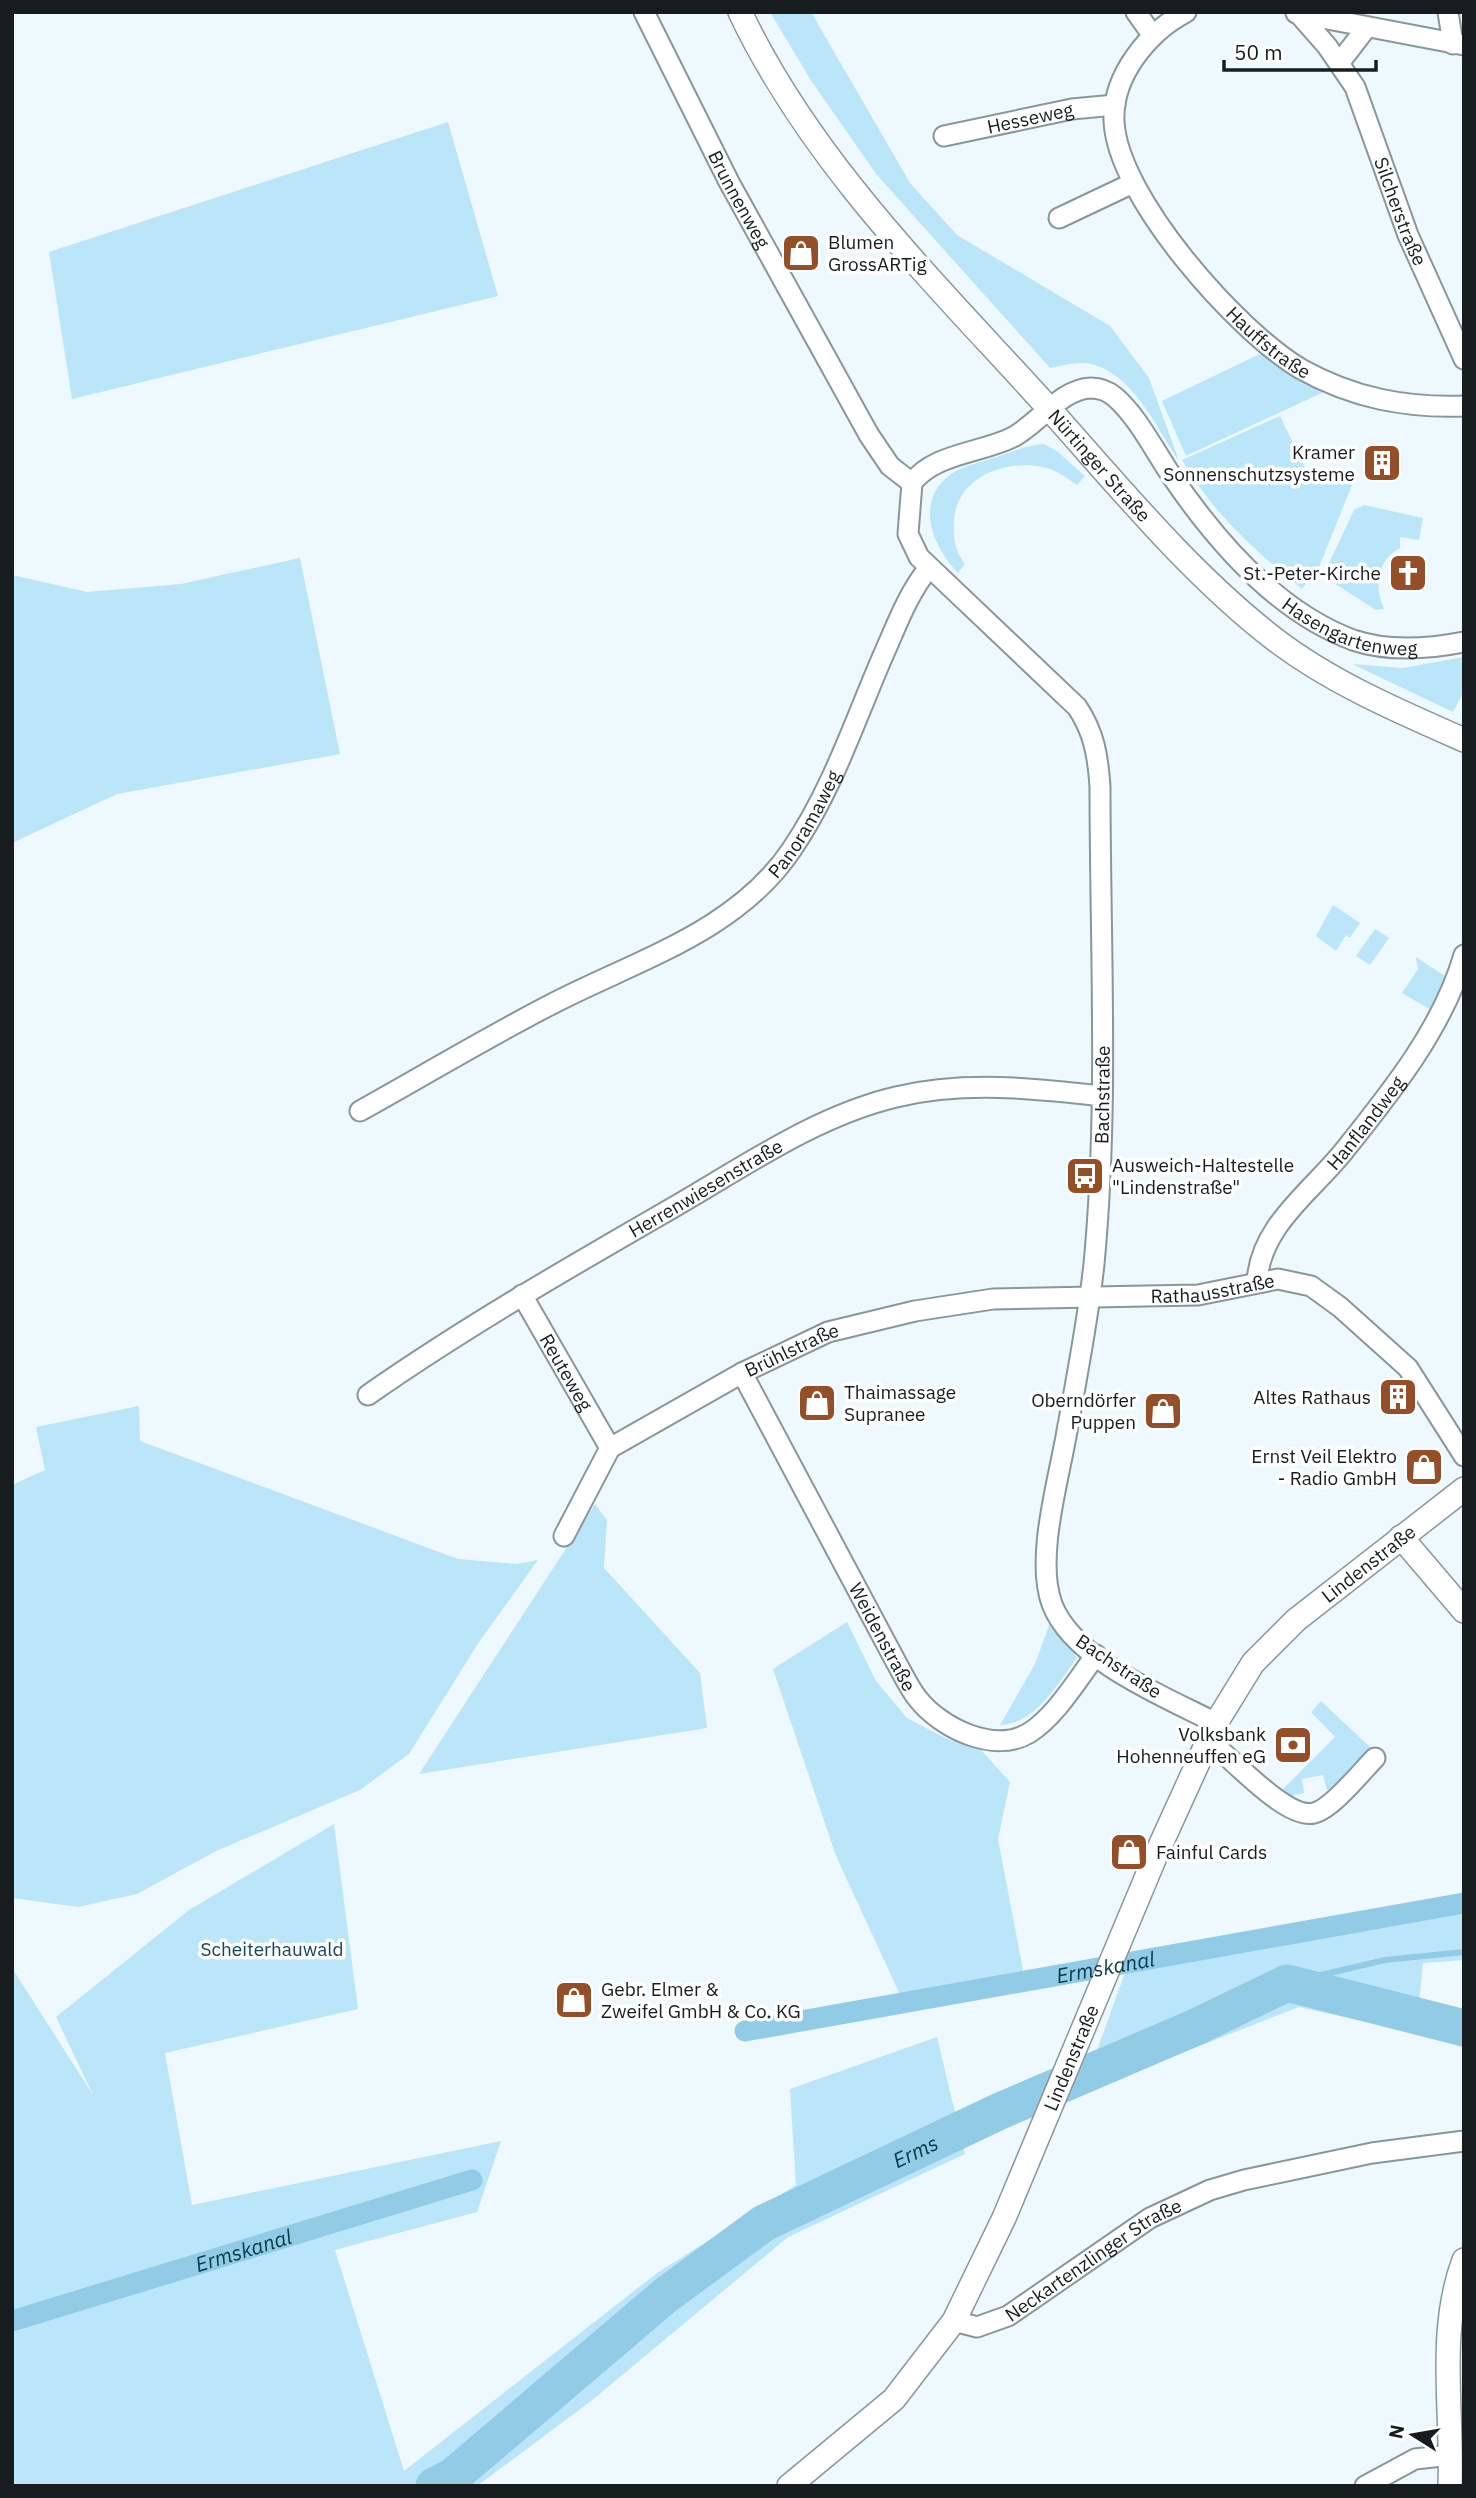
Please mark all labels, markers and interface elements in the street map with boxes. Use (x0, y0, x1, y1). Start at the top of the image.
scale bar (1224, 28, 1376, 72)
text: 50 m (1234, 38, 1283, 66)
street label: Hesseweg (985, 97, 1075, 139)
street label: Brunnenweg (703, 146, 775, 252)
street label: Silcherstraße (1369, 154, 1432, 269)
place label: Blumen GrossARTig (828, 230, 927, 276)
shop icon: Blumen GrossARTig (780, 232, 822, 274)
street label: Hauffstraße (1221, 301, 1315, 384)
street label: Nürtinger Straße (1043, 404, 1156, 527)
place label: Kramer Sonnenschutzsysteme (1163, 440, 1355, 486)
building icon: Kramer Sonnenschutzsysteme (1361, 442, 1403, 484)
church icon: St.-Peter-Kirche (1387, 552, 1429, 594)
place label: St.-Peter-Kirche (1243, 561, 1381, 585)
street label: Hasengartenweg (1278, 592, 1418, 660)
street label: Panoramaweg (763, 766, 845, 883)
street label: Bachstraße (1089, 1046, 1115, 1144)
street label: Hanflandweg (1321, 1071, 1410, 1175)
street label: Herrenwiesenstraße (624, 1134, 787, 1243)
place label: Ausweich-Haltestelle "Lindenstraße" (1112, 1153, 1294, 1199)
bus stop icon: Ausweich-Haltestelle "Lindenstraße" (1064, 1155, 1106, 1197)
street label: Rathausstraße (1150, 1268, 1277, 1308)
street label: Brühlstraße (741, 1318, 841, 1382)
street label: Reuteweg (535, 1329, 598, 1415)
building icon: Altes Rathaus (1377, 1376, 1419, 1418)
place label: Thaimassage Supranee (844, 1380, 956, 1426)
shop icon: Thaimassage Supranee (796, 1382, 838, 1424)
place label: Altes Rathaus (1253, 1385, 1371, 1409)
place label: Oberndörfer Puppen (1031, 1388, 1136, 1434)
shop icon: Oberndörfer Puppen (1142, 1390, 1184, 1432)
place label: Ernst Veil Elektro - Radio GmbH (1251, 1444, 1397, 1490)
shop icon: Ernst Veil Elektro - Radio GmbH (1403, 1446, 1445, 1488)
street label: Lindenstraße (1317, 1519, 1420, 1608)
street label: Weidenstraße (844, 1578, 922, 1695)
street label: Bachstraße (1072, 1629, 1166, 1703)
place label: Volksbank Hohenneuffen eG (1116, 1722, 1266, 1768)
bank icon: Volksbank Hohenneuffen eG (1272, 1724, 1314, 1766)
shop icon: Fainful Cards (1108, 1831, 1150, 1873)
place label: Fainful Cards (1156, 1840, 1267, 1864)
park label: Scheiterhauwald (200, 1937, 344, 1961)
water label: Ermskanal (1054, 1944, 1157, 1989)
place label: Gebr. Elmer & Zweifel GmbH & Co. KG (601, 1977, 801, 2023)
shop icon: Gebr. Elmer & Zweifel GmbH & Co. KG (553, 1979, 595, 2021)
street label: Lindenstraße (1038, 2001, 1104, 2114)
water label: Erms (888, 2128, 943, 2174)
street label: Neckartenzlinger Straße (1000, 2193, 1185, 2327)
water label: Ermskanal (192, 2222, 296, 2278)
north arrow (1378, 2400, 1448, 2470)
text: N (1383, 2423, 1409, 2441)

